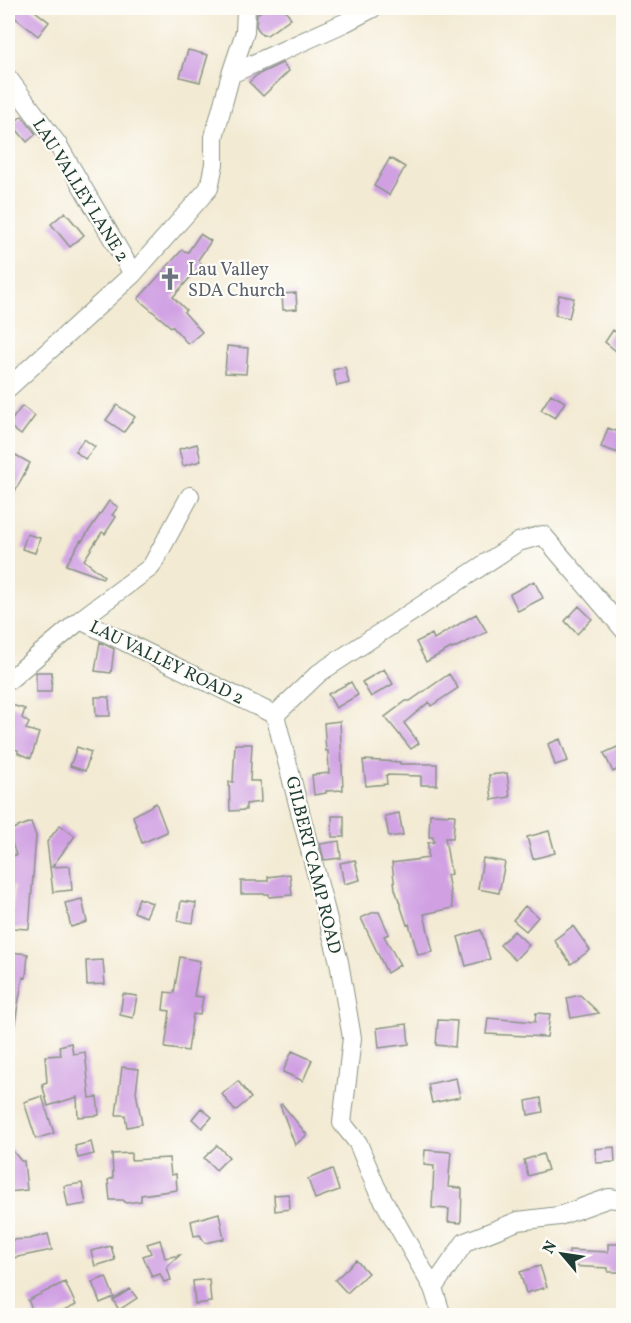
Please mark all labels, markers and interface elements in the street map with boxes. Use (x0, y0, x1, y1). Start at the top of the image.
street label: LAU VALLEY LANE 2 (25, 114, 134, 267)
place label: Lau Valley SDA Church (188, 258, 286, 304)
church icon: Lau Valley SDA Church (157, 266, 183, 292)
street label: LAU VALLEY ROAD 2 (85, 615, 248, 712)
street label: GILBERT CAMP ROAD (278, 774, 347, 957)
north arrow (532, 1224, 592, 1284)
text: N (538, 1237, 563, 1258)

